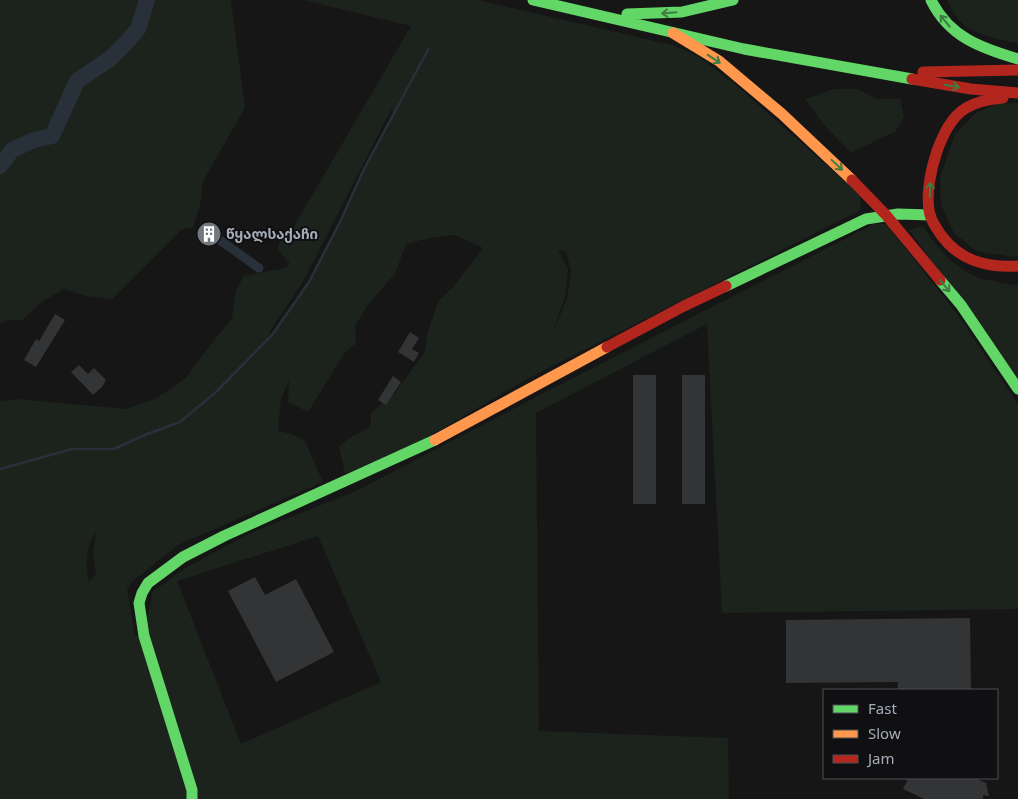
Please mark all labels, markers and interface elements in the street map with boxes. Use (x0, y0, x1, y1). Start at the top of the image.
one-way arrow (661, 8, 677, 18)
one-way arrow (940, 14, 951, 27)
one-way arrow (707, 54, 721, 64)
one-way arrow (943, 81, 959, 91)
one-way arrow (830, 159, 843, 171)
one-way arrow (925, 182, 935, 198)
building icon: წყალსაქაჩი (196, 221, 222, 247)
place label: წყალსაქაჩი (226, 224, 318, 243)
one-way arrow (940, 279, 951, 292)
legend (823, 689, 998, 779)
text: Fast (868, 698, 897, 718)
text: Slow (868, 723, 901, 743)
text: Jam (866, 748, 895, 768)

